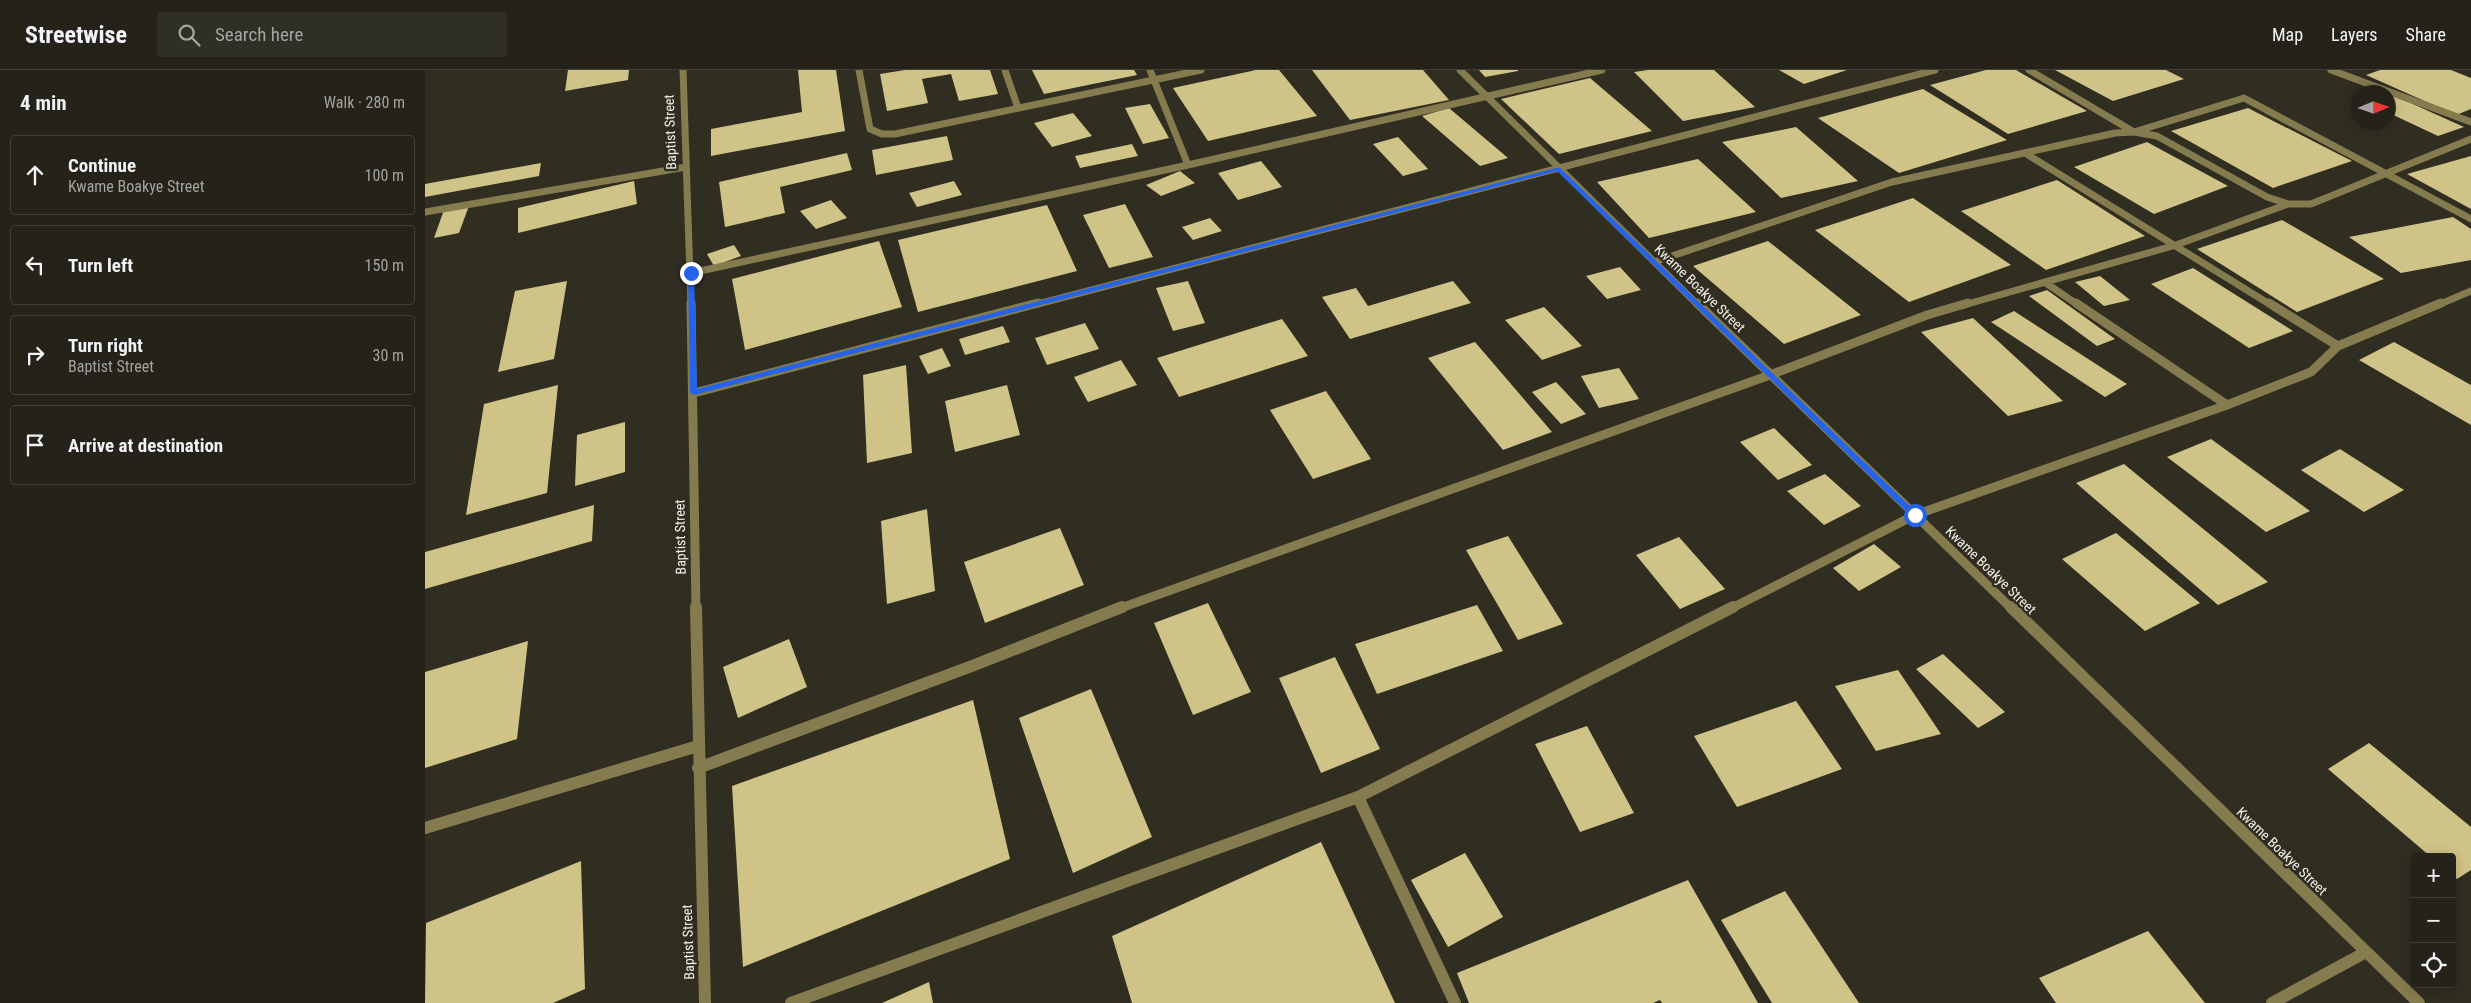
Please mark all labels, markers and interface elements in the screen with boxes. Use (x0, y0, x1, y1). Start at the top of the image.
search box (157, 12, 507, 57)
text: Streetwise (25, 21, 127, 49)
icon: search (175, 21, 203, 49)
text: Search here (215, 23, 303, 46)
text: Map (2272, 24, 2303, 45)
text: Layers (2331, 24, 2378, 45)
text: Share (2406, 24, 2446, 45)
north arrow (2351, 85, 2396, 130)
text: 4 min (20, 91, 67, 115)
text: Walk · 280 m (324, 93, 405, 112)
street label: Baptist Street (661, 94, 679, 170)
text: Continue (68, 154, 136, 177)
icon: ahead (21, 161, 49, 189)
text: 100 m (365, 166, 404, 185)
text: Kwame Boakye Street (68, 177, 204, 196)
street label: Kwame Boakye Street (1652, 241, 1748, 335)
icon: left (21, 251, 49, 279)
text: Turn left (68, 254, 133, 277)
text: 150 m (365, 256, 404, 275)
route end (680, 262, 703, 285)
text: Turn right (68, 334, 143, 357)
icon: right (21, 341, 49, 369)
text: 30 m (372, 346, 404, 365)
text: Baptist Street (68, 357, 154, 376)
icon: arrive (21, 431, 49, 459)
text: Arrive at destination (68, 434, 223, 457)
street label: Baptist Street (671, 499, 689, 575)
route start (1904, 504, 1927, 527)
street label: Kwame Boakye Street (1943, 523, 2039, 617)
street label: Kwame Boakye Street (2234, 804, 2330, 898)
map controls (2411, 853, 2456, 988)
button: + (2411, 853, 2456, 898)
button: − (2411, 898, 2456, 943)
street label: Baptist Street (679, 904, 697, 980)
button: locate (2411, 943, 2456, 988)

